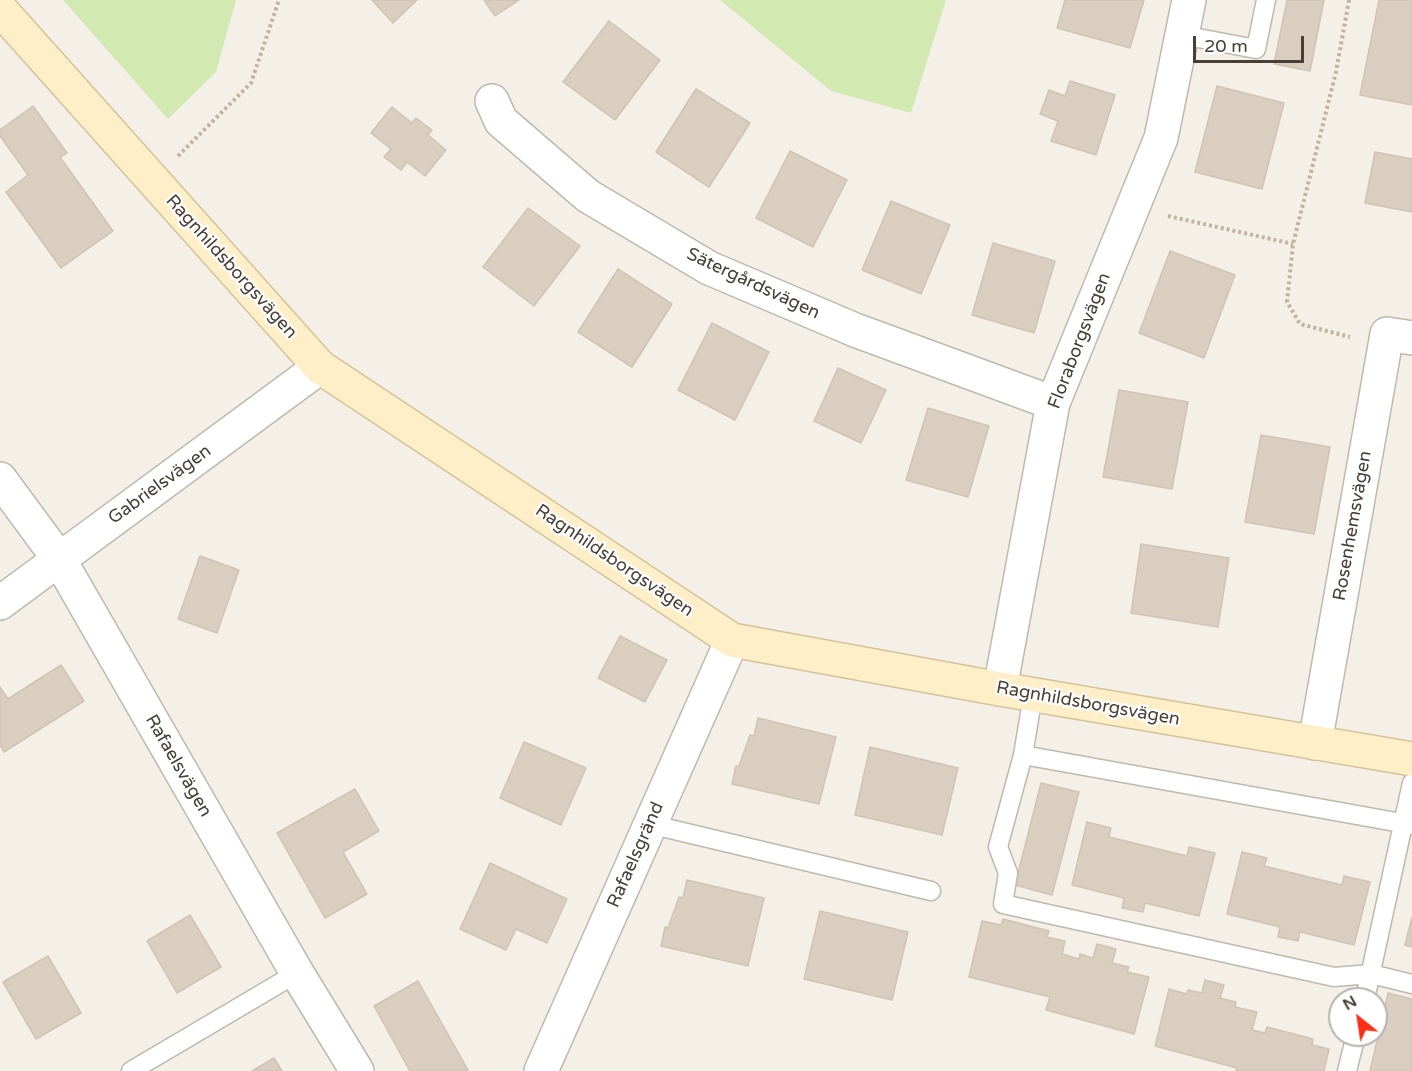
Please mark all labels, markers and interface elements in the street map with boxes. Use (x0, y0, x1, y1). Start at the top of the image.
scale bar (1196, 24, 1307, 62)
text: 20 m (1204, 35, 1248, 57)
street label: Ragnhildsborgsvägen (161, 191, 301, 343)
street label: Sätergårdsvägen (683, 244, 823, 324)
street label: Floraborgsvägen (1044, 270, 1116, 412)
street label: Gabrielsvägen (104, 440, 216, 530)
street label: Rosenhemsvägen (1329, 449, 1377, 603)
street label: Ragnhildsborgsvägen (531, 500, 697, 622)
street label: Ragnhildsborgsvägen (994, 677, 1182, 731)
street label: Rafaelsvägen (140, 711, 216, 821)
street label: Rafaelsgränd (603, 799, 669, 911)
north arrow (1328, 987, 1388, 1047)
text: N (1339, 991, 1361, 1015)

